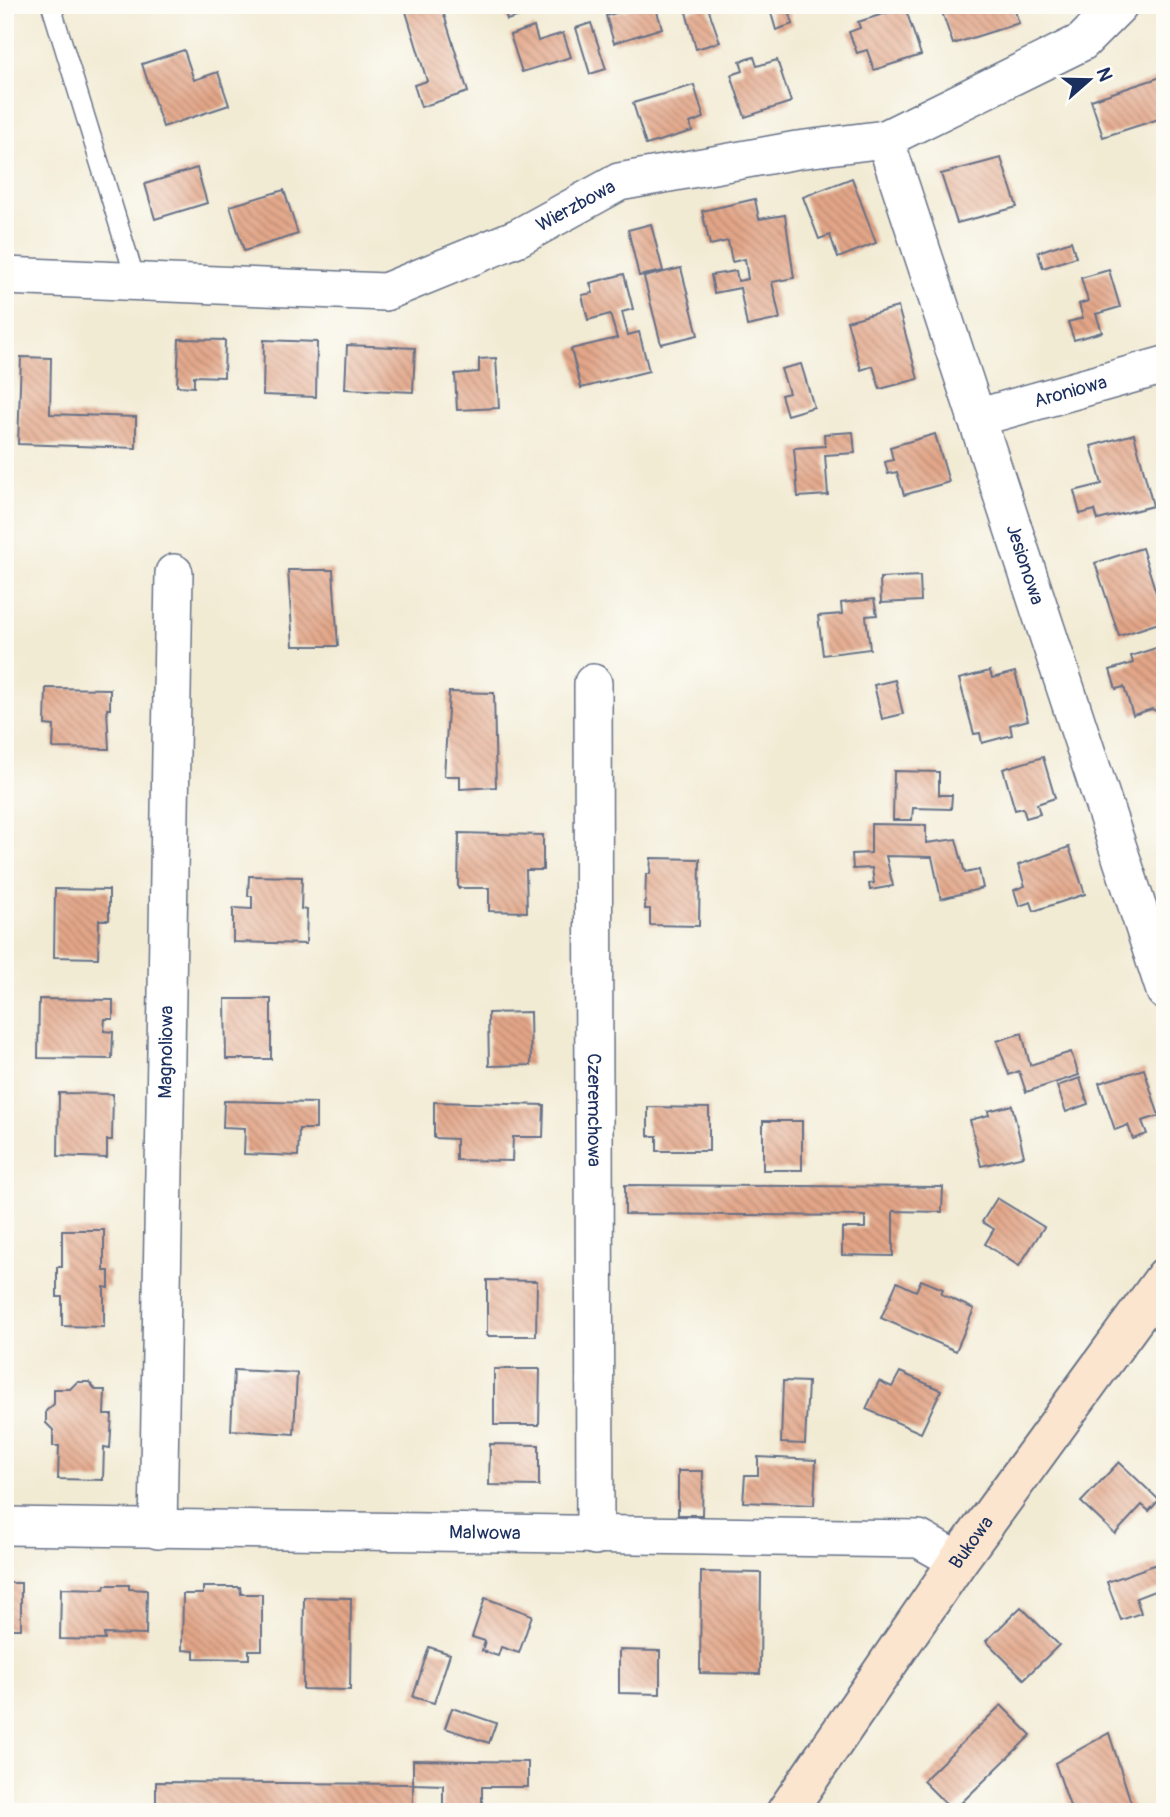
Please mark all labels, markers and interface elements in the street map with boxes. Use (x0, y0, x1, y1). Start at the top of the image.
north arrow (1054, 46, 1124, 116)
text: N (1091, 64, 1118, 85)
street label: Wierzbowa (532, 174, 620, 237)
street label: Aroniowa (1031, 370, 1110, 413)
street label: Jesionowa (1000, 521, 1049, 608)
street label: Magnoliowa (153, 1005, 179, 1099)
street label: Czeremchowa (582, 1053, 606, 1167)
street label: Bukowa (944, 1511, 999, 1574)
street label: Malwowa (449, 1520, 521, 1545)

